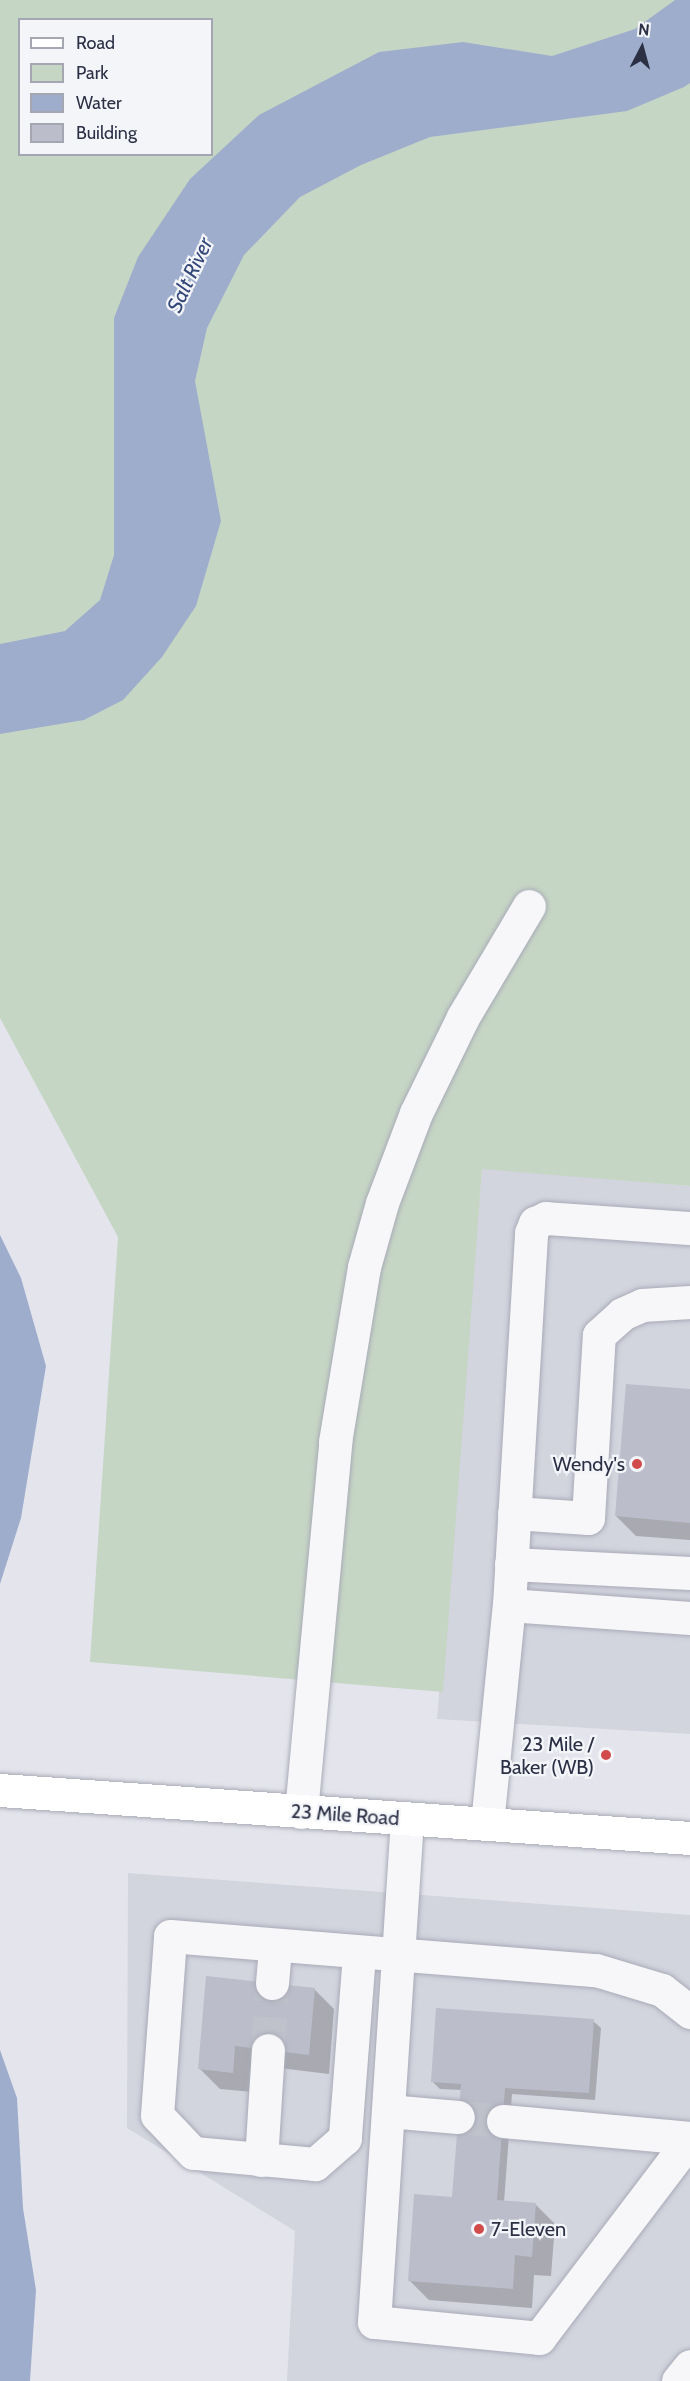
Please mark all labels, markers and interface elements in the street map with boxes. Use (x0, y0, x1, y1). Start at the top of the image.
legend (18, 18, 213, 156)
north arrow (612, 18, 672, 78)
text: N (637, 20, 651, 40)
text: Road (76, 32, 115, 54)
text: Park (76, 62, 108, 84)
text: Water (76, 92, 122, 114)
text: Building (76, 122, 137, 144)
water label: Salt River (162, 234, 218, 316)
place label: Wendy's (553, 1452, 625, 1476)
marker: Wendy's (630, 1457, 644, 1471)
place label: 23 Mile / Baker (WB) (500, 1732, 594, 1779)
marker: 23 Mile / Baker (WB) (599, 1748, 613, 1762)
street label: 23 Mile Road (290, 1799, 400, 1831)
place label: 7-Eleven (491, 2217, 566, 2241)
marker: 7-Eleven (472, 2222, 486, 2236)

